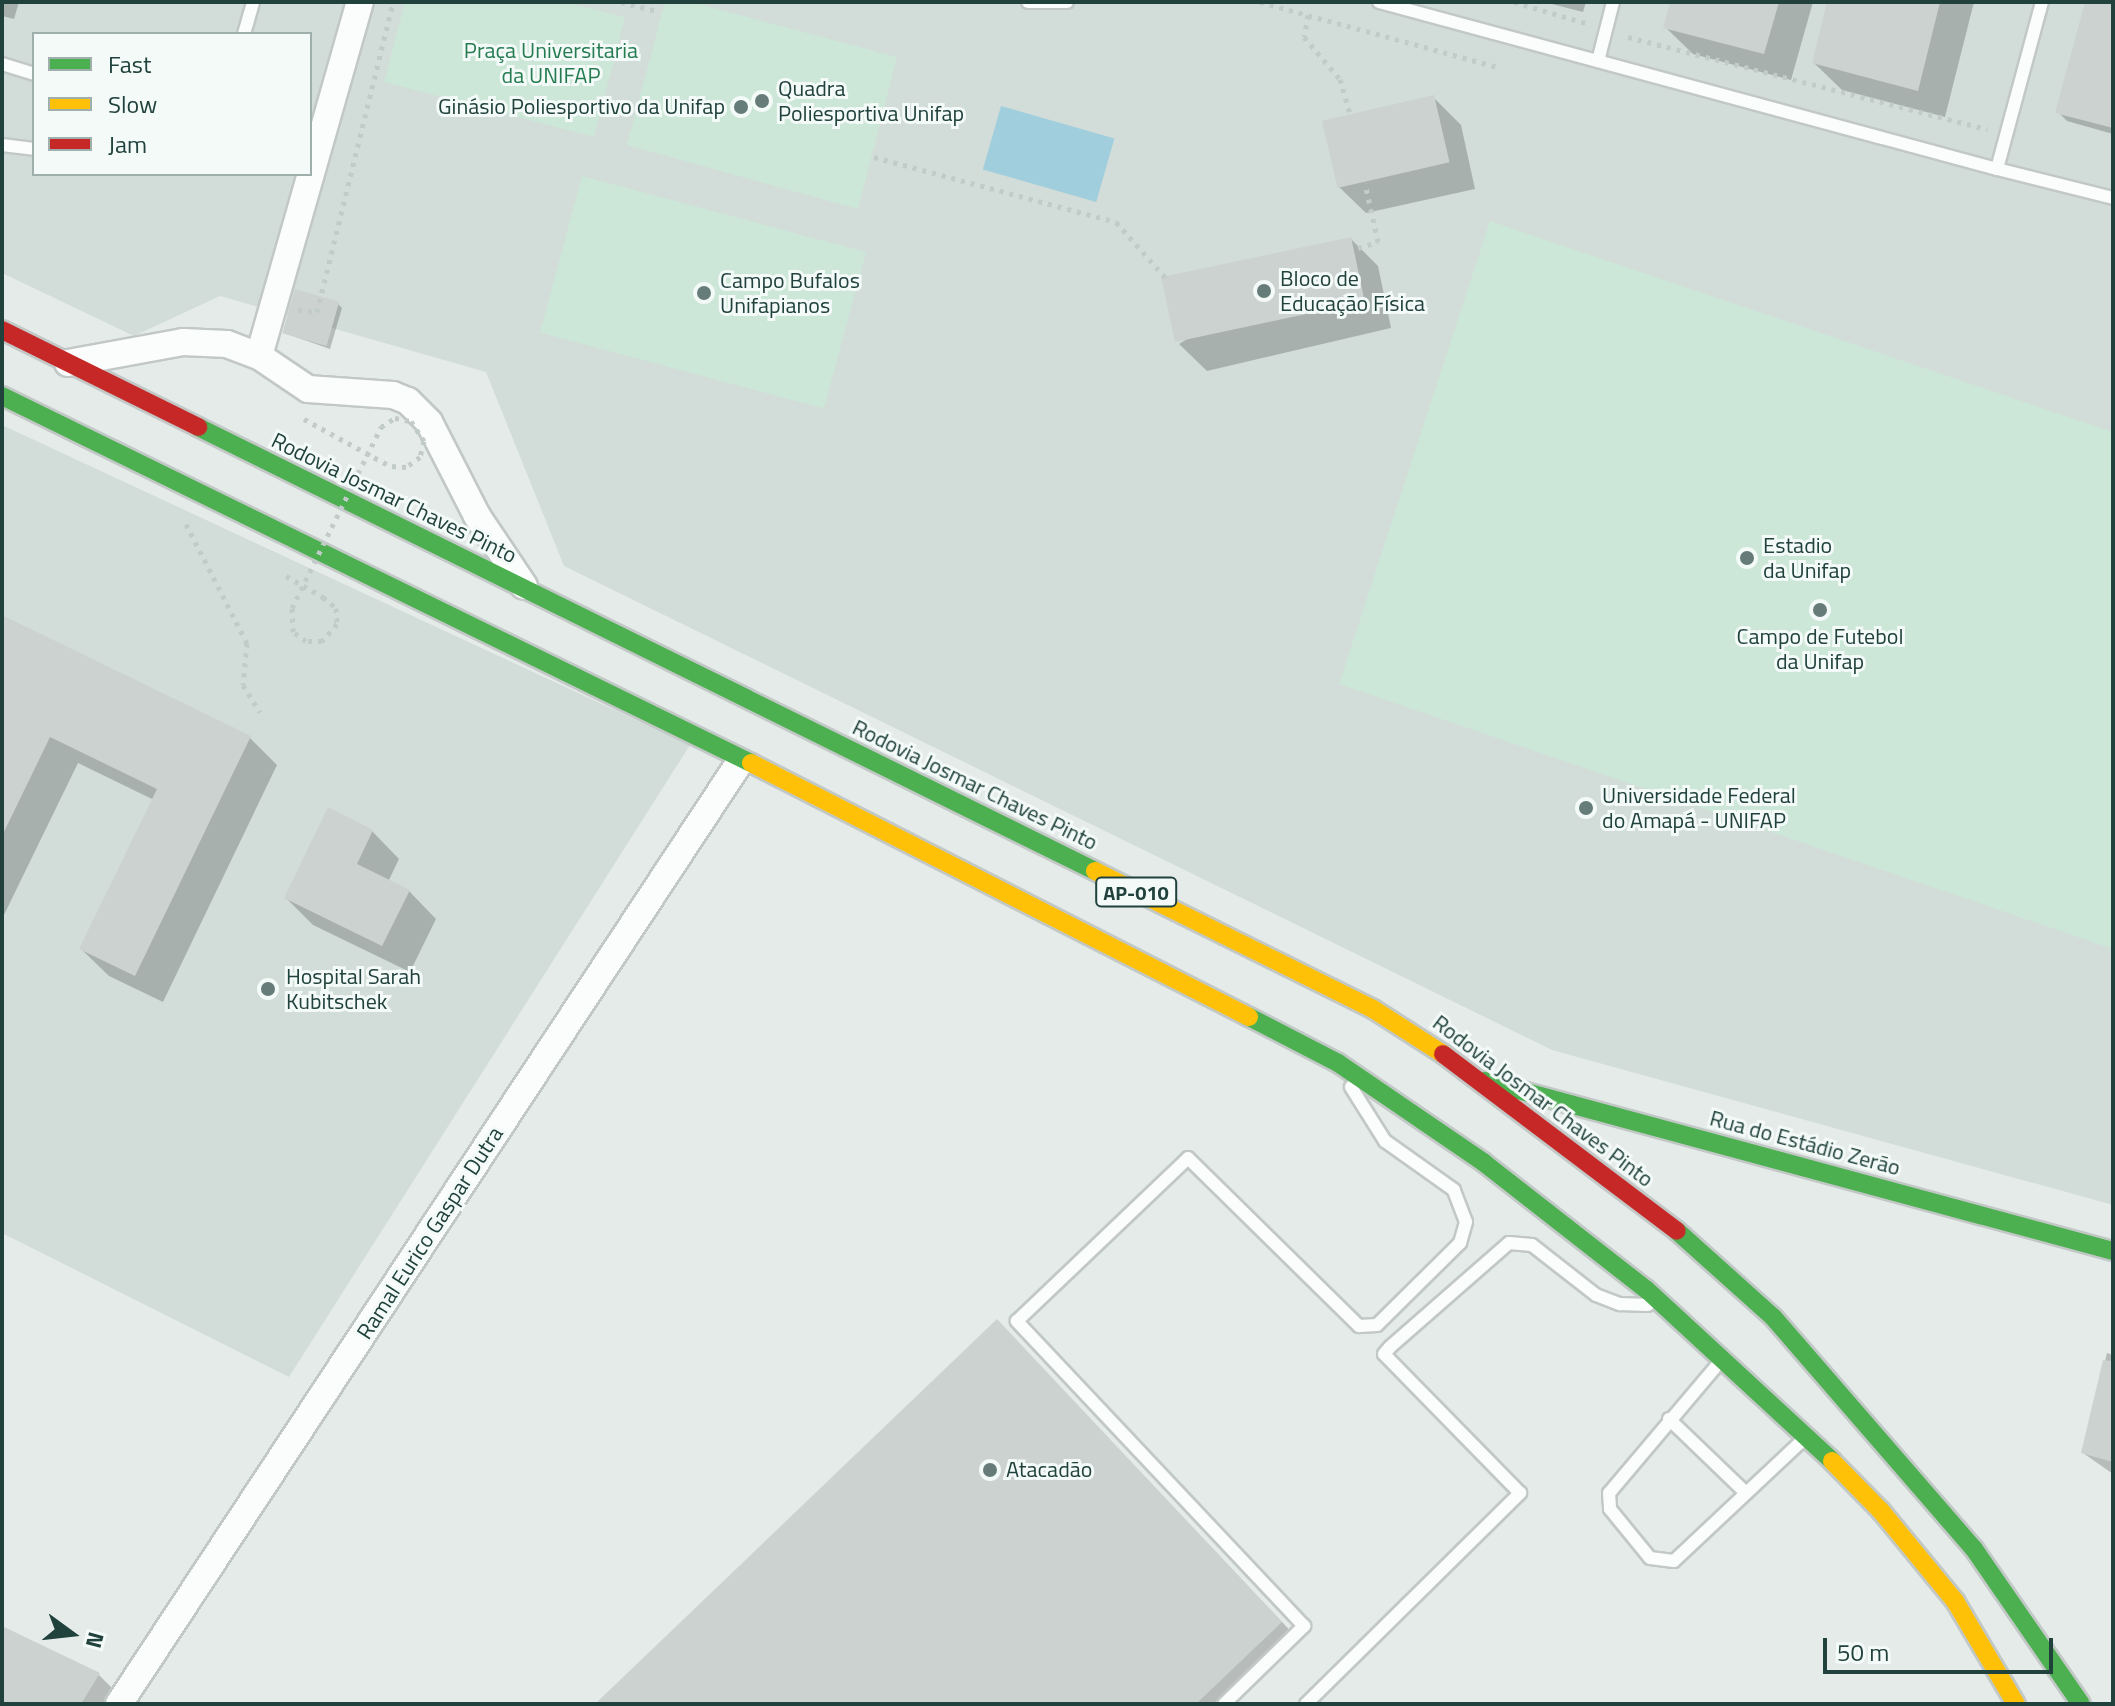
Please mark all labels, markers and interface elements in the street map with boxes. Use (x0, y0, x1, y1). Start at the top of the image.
legend (32, 32, 312, 176)
park label: Praça Universitaria da UNIFAP (464, 37, 638, 88)
text: Fast (108, 46, 151, 82)
place label: Quadra Poliesportiva Unifap (778, 75, 964, 126)
text: Slow (108, 86, 157, 122)
marker: Quadra Poliesportiva Unifap (753, 92, 771, 110)
place label: Ginásio Poliesportivo da Unifap (438, 94, 725, 120)
marker: Ginásio Poliesportivo da Unifap (732, 98, 750, 116)
text: Jam (108, 126, 147, 162)
place label: Bloco de Educação Física (1280, 265, 1425, 316)
place label: Campo Bufalos Unifapianos (720, 267, 860, 318)
marker: Bloco de Educação Física (1255, 282, 1273, 300)
marker: Campo Bufalos Unifapianos (695, 284, 713, 302)
street label: Rodovia Josmar Chaves Pinto (267, 427, 521, 569)
place label: Estadio da Unifap (1763, 532, 1851, 584)
marker: Estadio da Unifap (1738, 549, 1756, 567)
marker: Campo de Futebol da Unifap (1811, 601, 1829, 619)
place label: Campo de Futebol da Unifap (1737, 623, 1903, 674)
street label: Rodovia Josmar Chaves Pinto (848, 714, 1102, 856)
place label: Universidade Federal do Amapá - UNIFAP (1602, 782, 1796, 834)
marker: Universidade Federal do Amapá - UNIFAP (1577, 799, 1595, 817)
road number: AP-010 (1094, 876, 1178, 908)
place label: Hospital Sarah Kubitschek (286, 963, 421, 1014)
marker: Hospital Sarah Kubitschek (257, 978, 279, 1000)
street label: Rodovia Josmar Chaves Pinto (1427, 1009, 1659, 1193)
street label: Rua do Estádio Zerão (1707, 1105, 1903, 1181)
street label: Ramal Eurico Gaspar Dutra (351, 1122, 509, 1344)
place label: Atacadão (1006, 1457, 1092, 1483)
marker: Atacadão (981, 1461, 999, 1479)
north arrow (32, 1594, 112, 1674)
scale bar (1827, 1622, 2057, 1672)
text: N (77, 1628, 114, 1652)
text: 50 m (1837, 1634, 1889, 1670)

